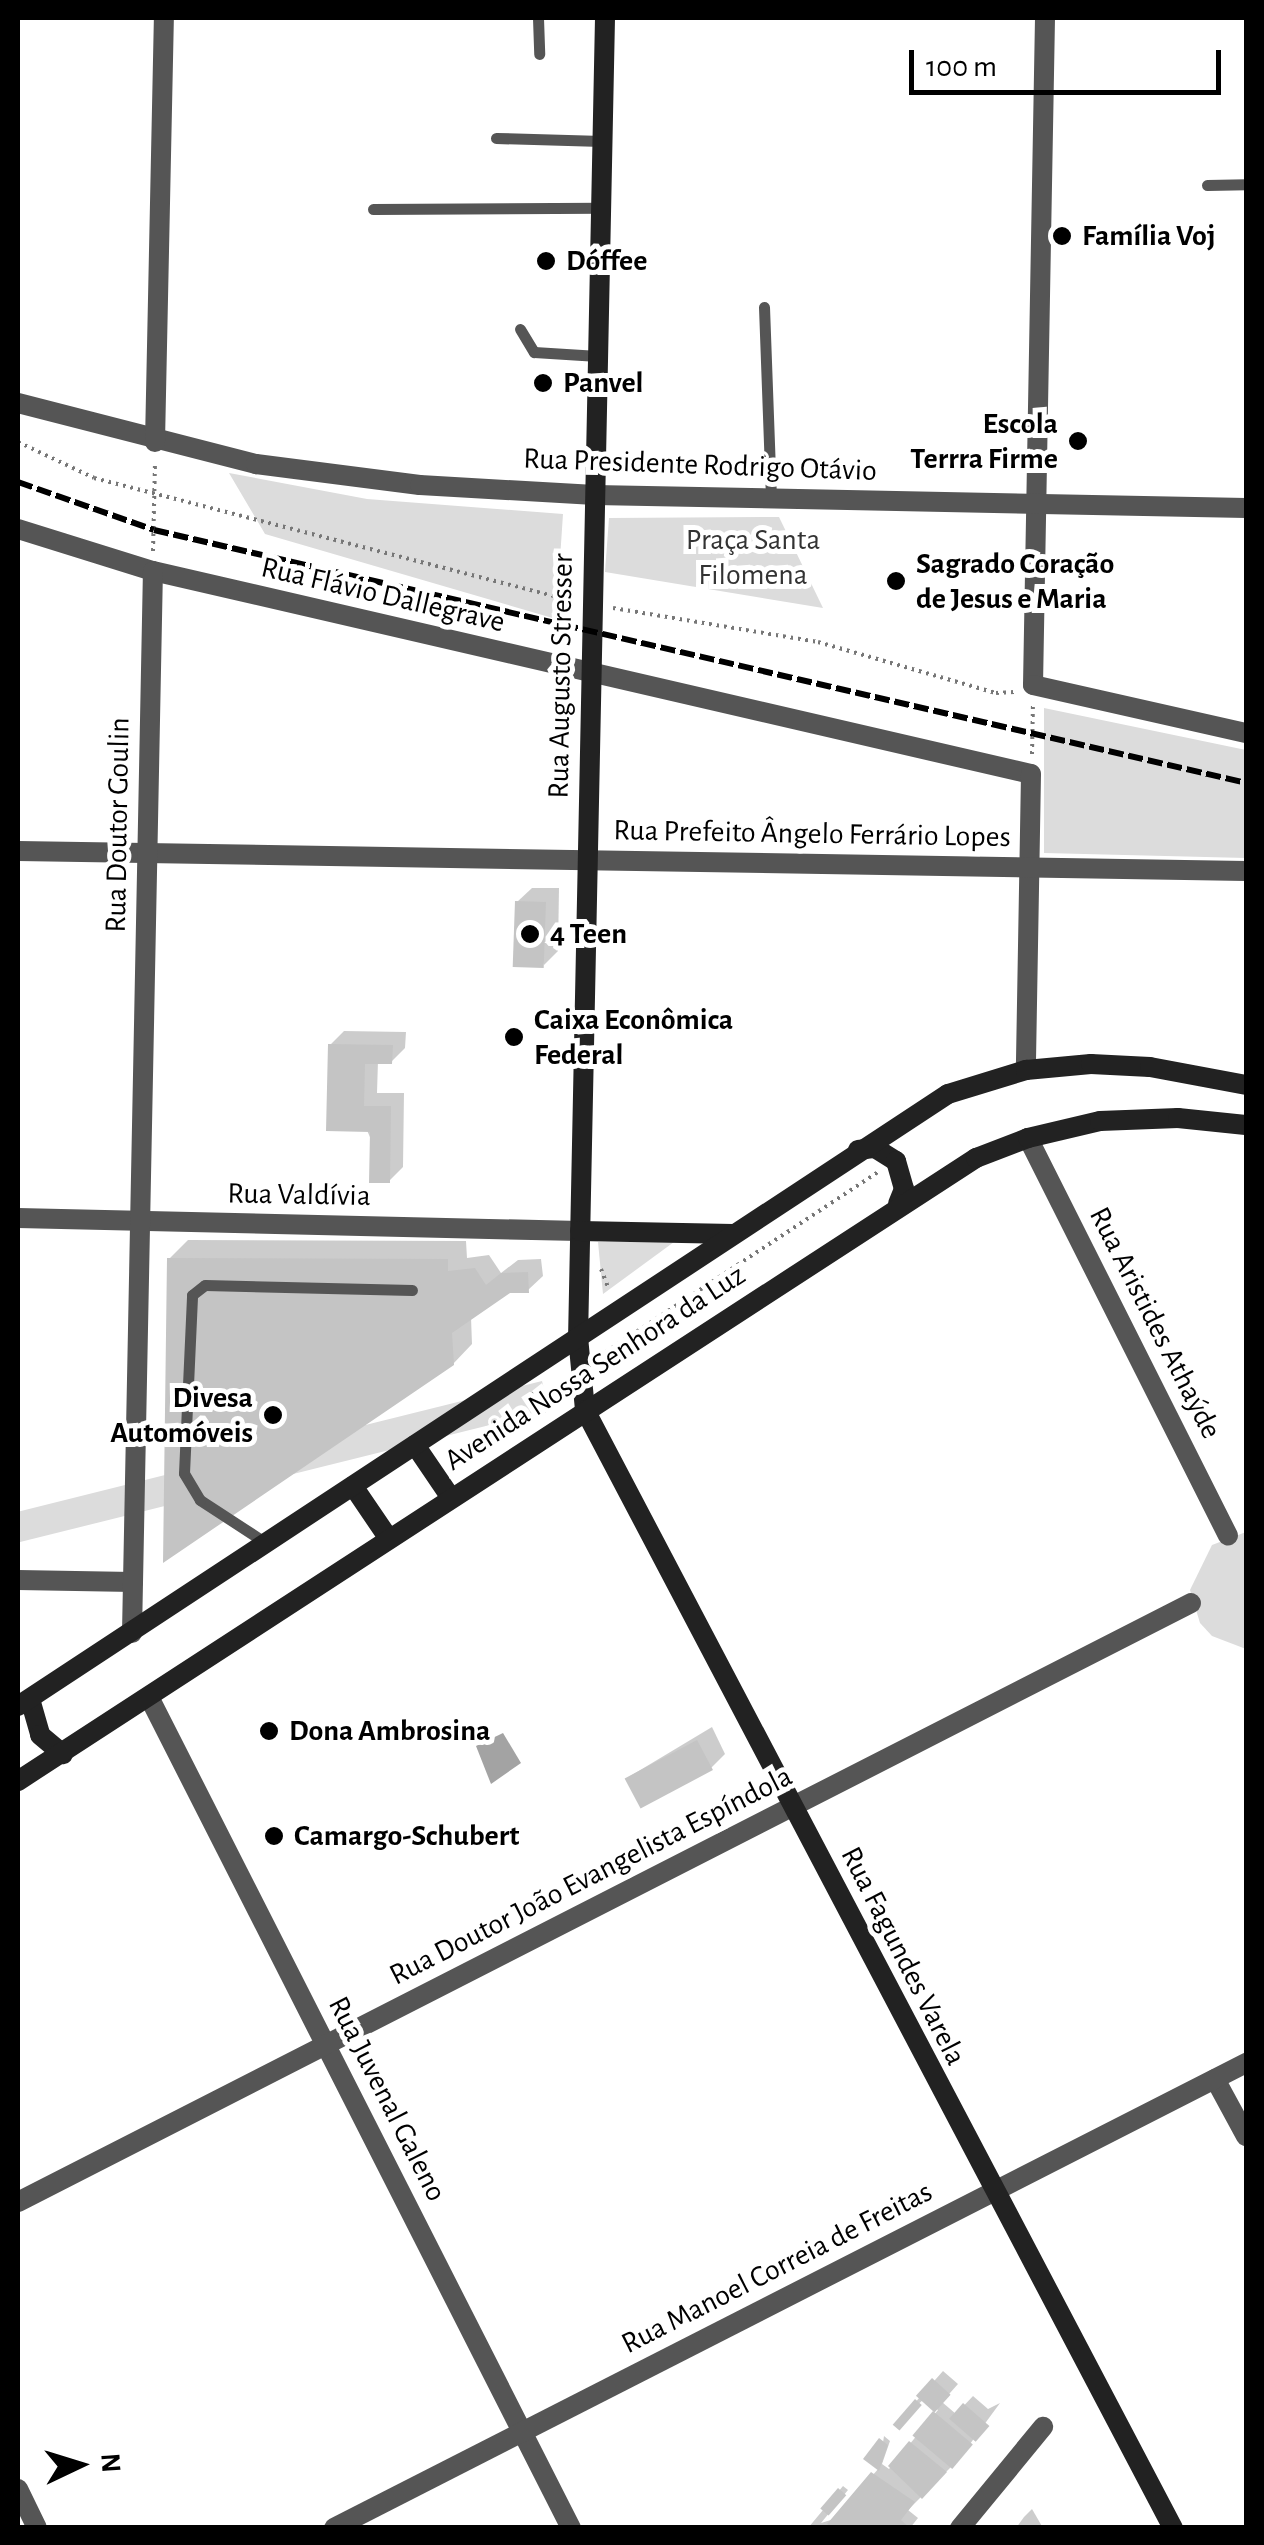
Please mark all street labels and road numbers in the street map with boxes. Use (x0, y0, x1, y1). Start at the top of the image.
street label: Rua Presidente Rodrigo Otávio (523, 441, 877, 489)
street label: Rua Flávio Dallegrave (258, 549, 508, 641)
street label: Rua Augusto Stresser (541, 553, 581, 799)
street label: Rua Doutor Goulin (98, 717, 138, 933)
street label: Rua Prefeito Ângelo Ferrário Lopes (613, 813, 1011, 855)
street label: Rua Valdívia (227, 1176, 371, 1214)
street label: Rua Aristides Athaýde (1081, 1201, 1229, 1445)
street label: Avenida Nossa Senhora da Luz (438, 1257, 752, 1479)
street label: Rua Doutor João Evangelista Espíndola (384, 1758, 798, 1994)
street label: Rua Fagundes Varela (832, 1841, 974, 2071)
street label: Rua Juvenal Galeno (320, 1991, 454, 2207)
street label: Rua Manoel Correia de Freitas (616, 2174, 938, 2362)

